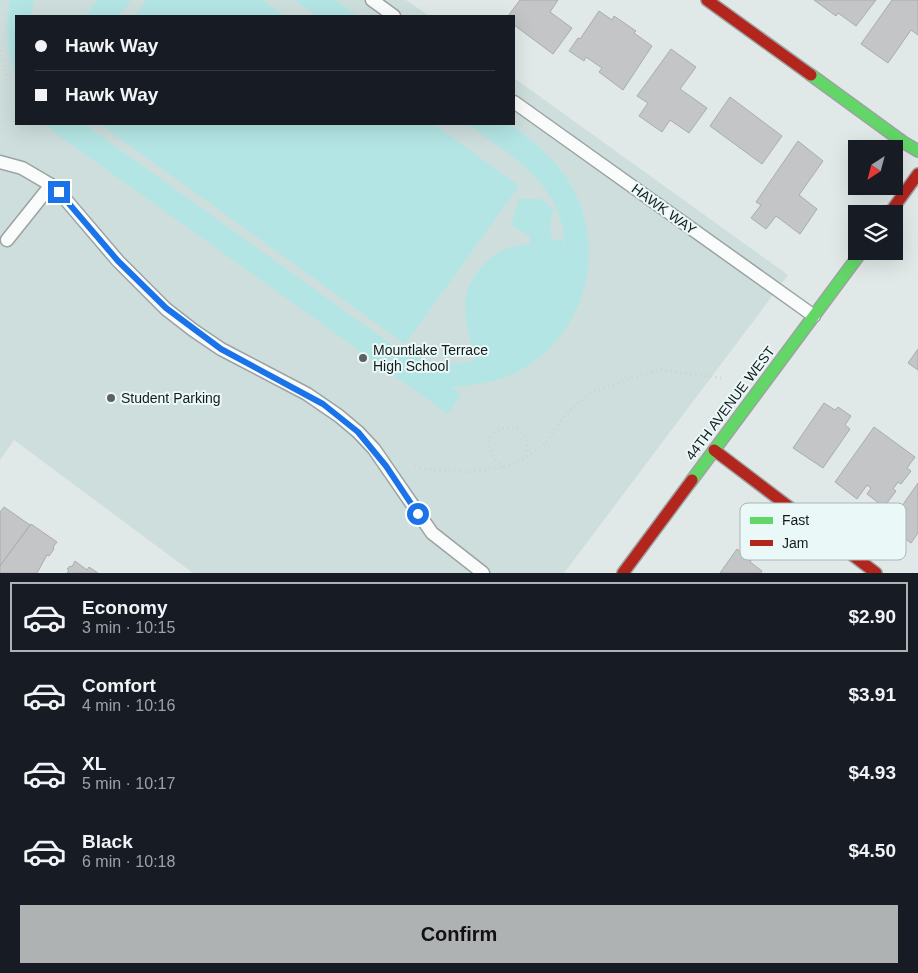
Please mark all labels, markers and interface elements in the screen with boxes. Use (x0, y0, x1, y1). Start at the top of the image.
text: Hawk Way (65, 35, 158, 56)
text: Hawk Way (65, 84, 158, 105)
north arrow (848, 140, 902, 195)
map controls (848, 140, 903, 260)
street label: HAWK WAY (629, 180, 700, 238)
route end (48, 181, 70, 203)
button: layers (848, 205, 903, 260)
place label: Mountlake Terrace High School (373, 342, 488, 374)
street label: 44TH AVENUE WEST (682, 343, 778, 463)
marker: Mountlake Terrace High School (357, 352, 369, 364)
place label: Student Parking (121, 390, 221, 406)
marker: Student Parking (105, 392, 117, 404)
route start (407, 503, 429, 525)
legend (740, 503, 906, 560)
text: Fast (782, 512, 809, 528)
text: Jam (782, 535, 808, 551)
icon: car (22, 595, 67, 640)
text: Economy (82, 597, 168, 618)
text: $2.90 (848, 606, 896, 627)
text: 3 min · 10:15 (82, 619, 175, 636)
icon: car (22, 673, 67, 718)
text: Comfort (82, 675, 156, 696)
text: $3.91 (848, 684, 896, 705)
text: 4 min · 10:16 (82, 697, 175, 714)
icon: car (22, 751, 67, 796)
text: XL (82, 753, 106, 774)
text: $4.93 (848, 762, 896, 783)
text: 5 min · 10:17 (82, 775, 175, 792)
icon: car (22, 829, 67, 874)
text: Black (82, 831, 133, 852)
text: $4.50 (848, 840, 896, 861)
text: 6 min · 10:18 (82, 853, 175, 870)
button: Confirm (20, 905, 898, 963)

